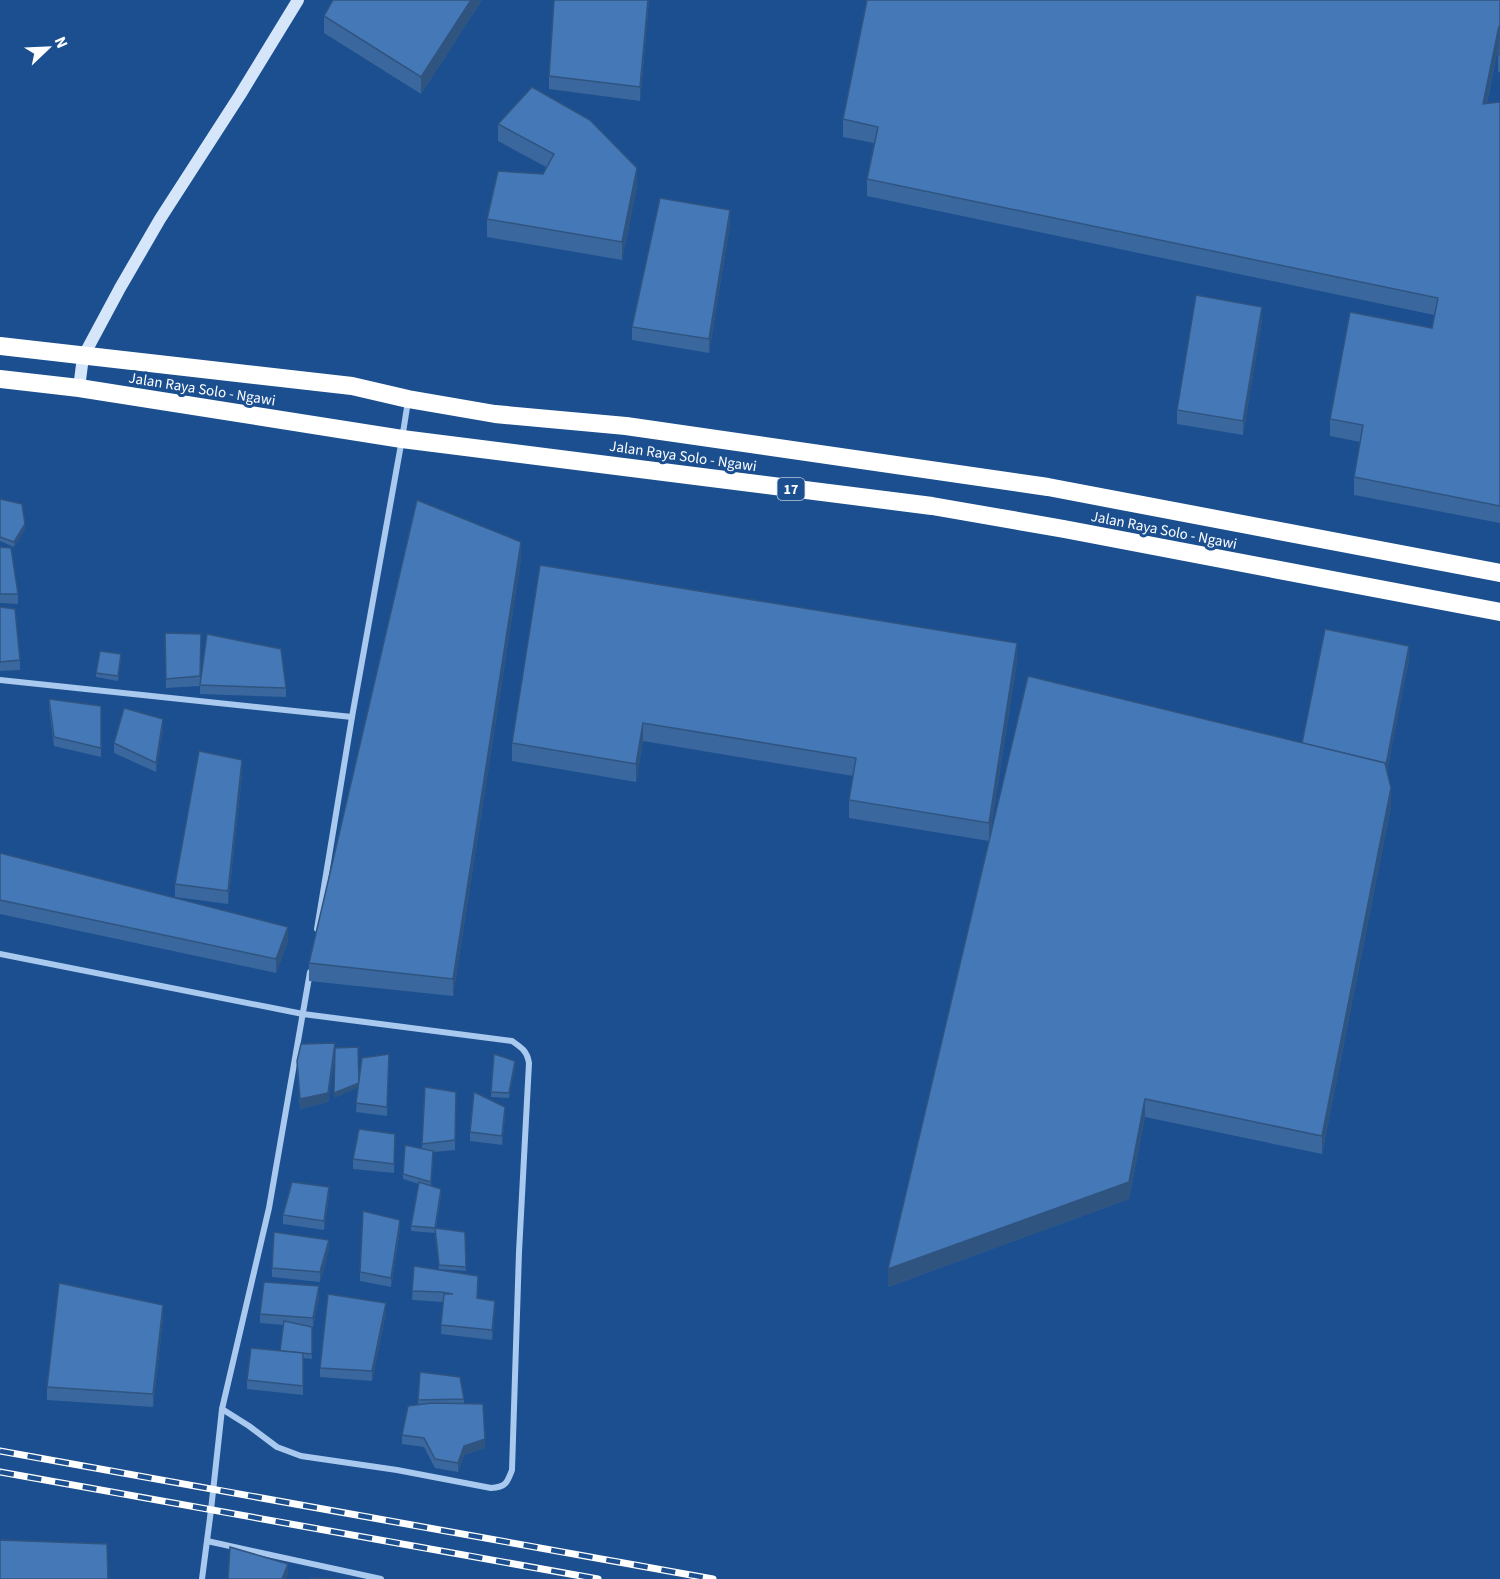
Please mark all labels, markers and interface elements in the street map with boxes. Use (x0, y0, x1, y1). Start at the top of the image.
north arrow (18, 18, 78, 78)
text: N (49, 33, 73, 52)
street label: Jalan Raya Solo - Ngawi (127, 368, 277, 411)
street label: Jalan Raya Solo - Ngawi (608, 436, 758, 477)
road number: 17 (778, 478, 804, 500)
street label: Jalan Raya Solo - Ngawi (1089, 506, 1239, 555)

